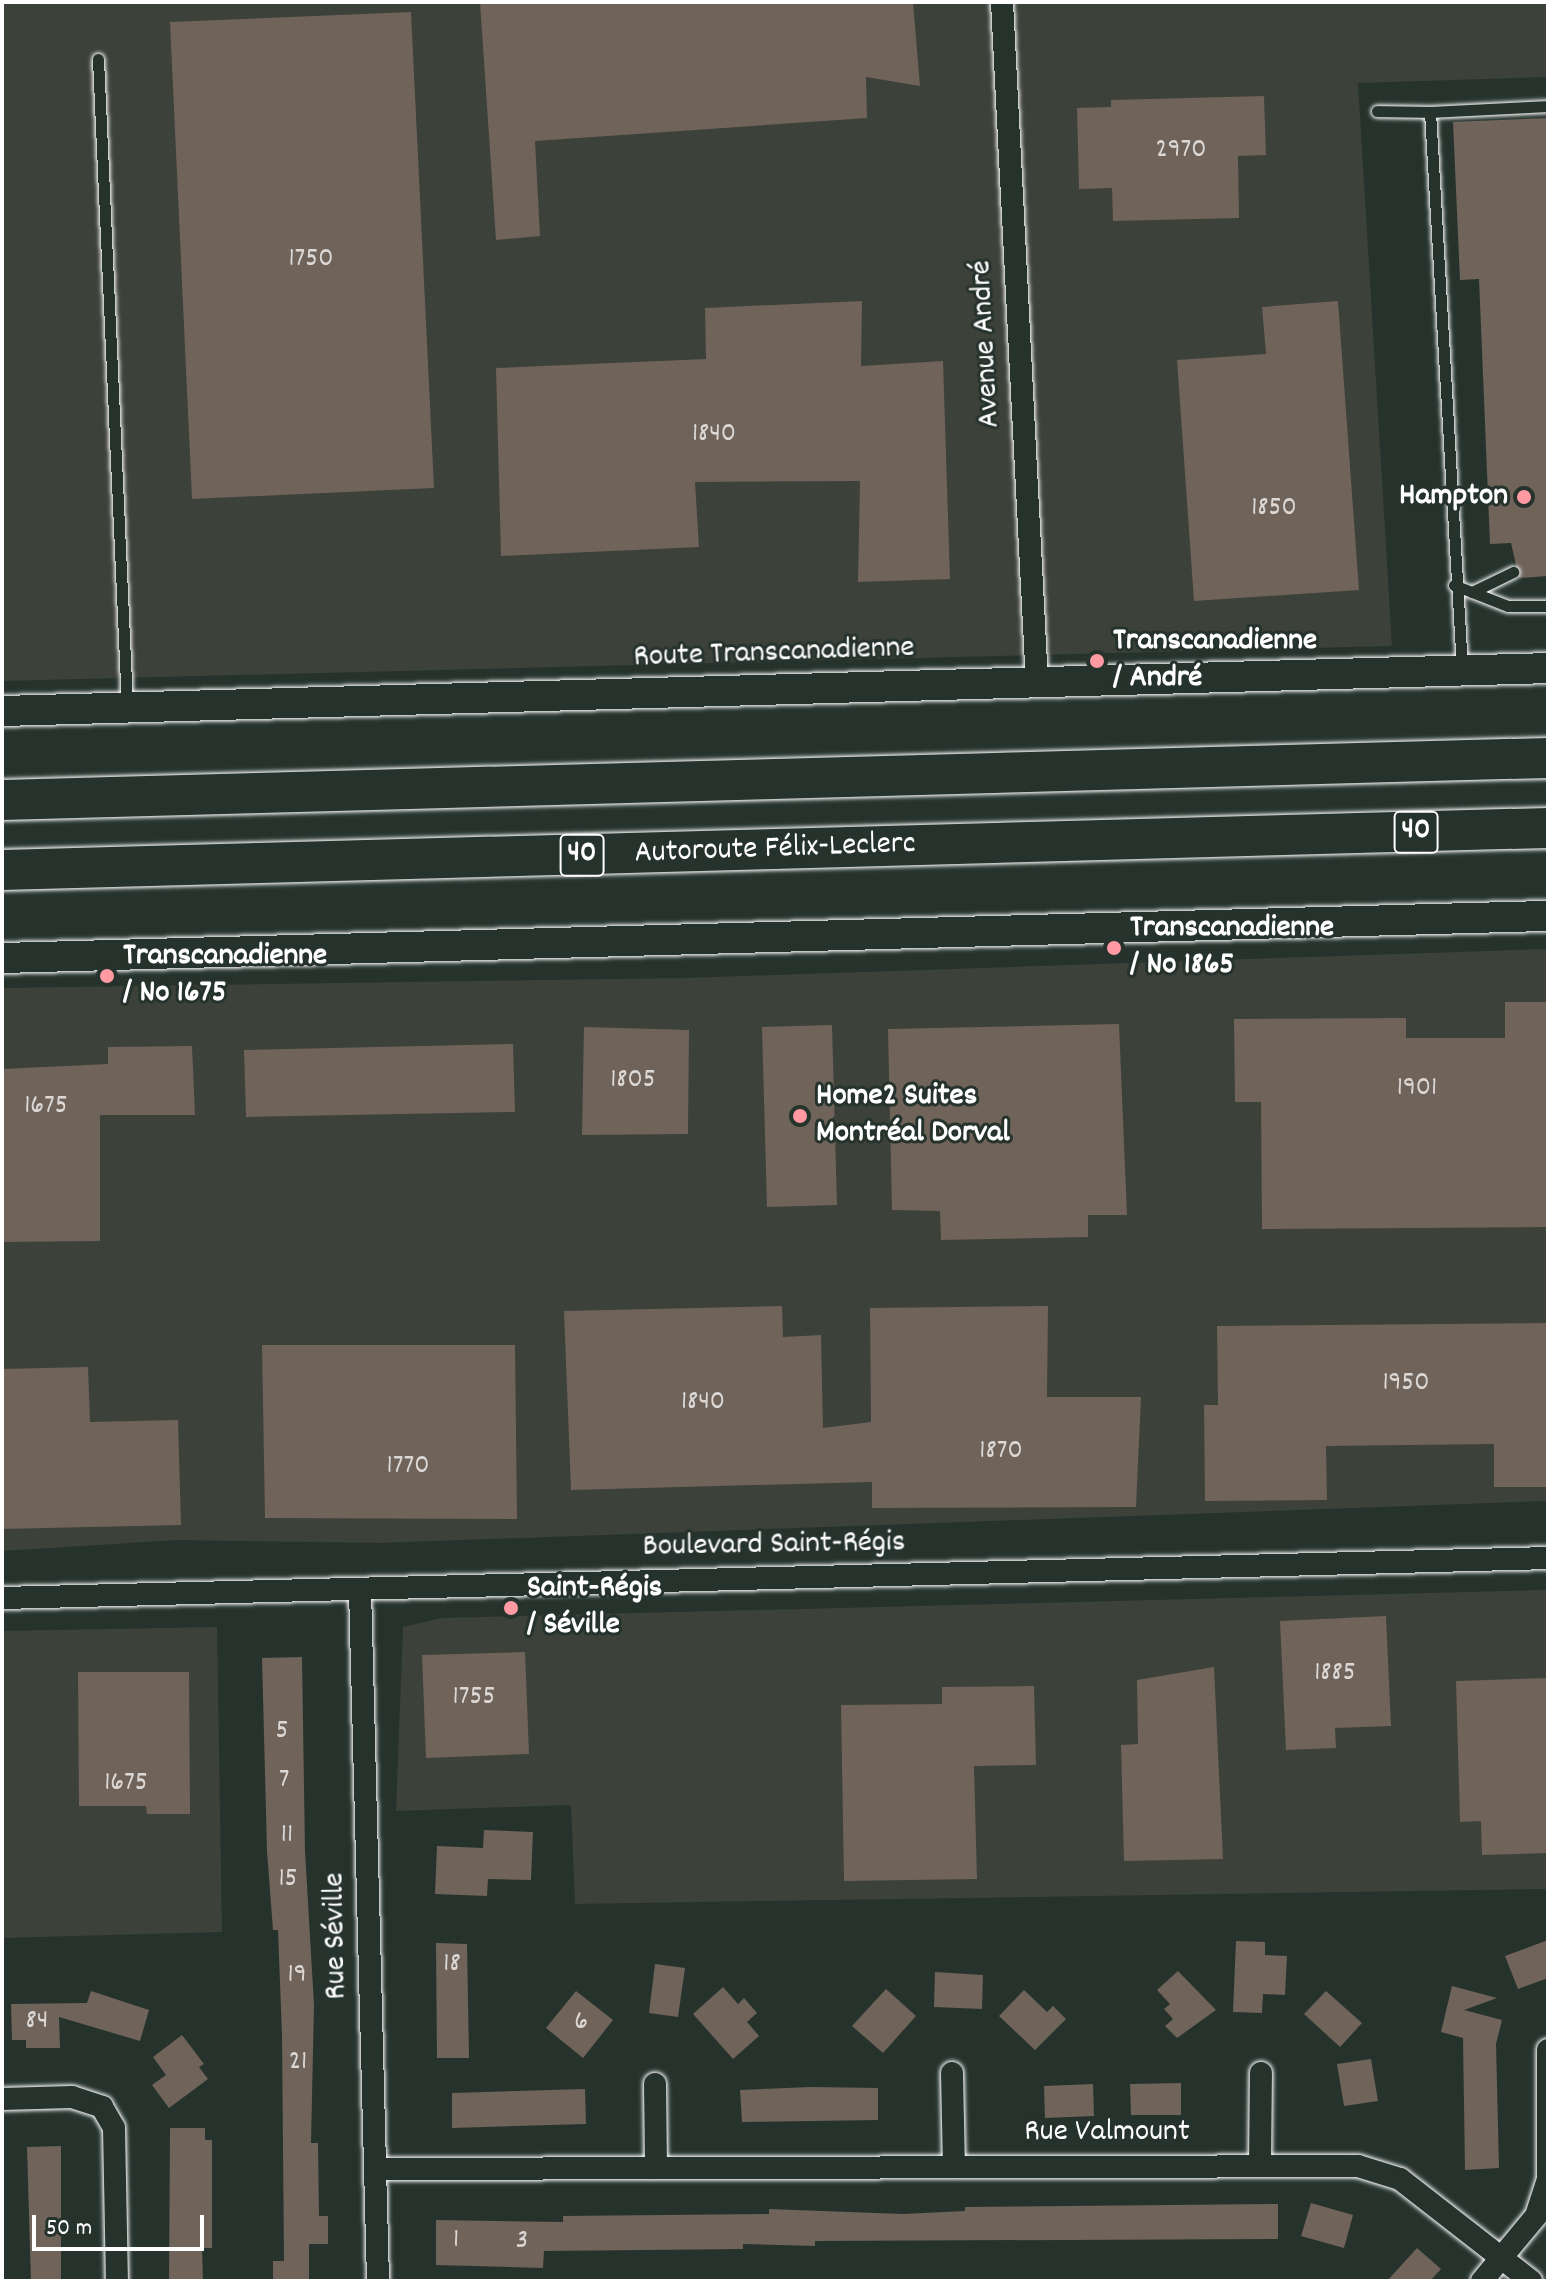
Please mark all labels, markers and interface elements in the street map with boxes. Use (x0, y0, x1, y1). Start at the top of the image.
house number: 2970 (1155, 134, 1207, 168)
house number: 1750 (288, 243, 334, 277)
street label: Avenue André (963, 259, 1011, 429)
house number: 1840 (692, 418, 736, 452)
place label: Hampton (1399, 478, 1508, 516)
marker: Hampton (1515, 488, 1533, 506)
house number: 1850 (1251, 492, 1297, 526)
place label: Transcanadienne / André (1113, 624, 1317, 699)
street label: Route Transcanadienne (633, 630, 915, 678)
marker: Transcanadienne / André (1088, 652, 1106, 670)
road number: 40 (1392, 806, 1440, 858)
street label: Autoroute Félix-Leclerc (634, 826, 916, 874)
road number: 40 (558, 829, 606, 881)
place label: Transcanadienne / No 1865 (1130, 911, 1334, 986)
place label: Transcanadienne / No 1675 (123, 939, 327, 1014)
marker: Transcanadienne / No 1865 (1105, 939, 1123, 957)
marker: Transcanadienne / No 1675 (98, 967, 116, 985)
house number: 1805 (610, 1064, 656, 1098)
house number: 1901 (1397, 1072, 1437, 1106)
place label: Home2 Suites Montréal Dorval (816, 1079, 1010, 1154)
house number: 1675 (24, 1090, 68, 1124)
marker: Home2 Suites Montréal Dorval (791, 1107, 809, 1125)
house number: 1950 (1382, 1367, 1430, 1401)
house number: 1840 (681, 1386, 725, 1420)
house number: 1870 (979, 1435, 1023, 1469)
house number: 1770 (387, 1450, 429, 1484)
street label: Boulevard Saint-Régis (642, 1525, 906, 1567)
place label: Saint-Régis / Séville (527, 1571, 662, 1646)
marker: Saint-Régis / Séville (502, 1599, 520, 1617)
house number: 1885 (1314, 1657, 1356, 1691)
house number: 1755 (453, 1681, 495, 1715)
house number: 5 (276, 1715, 288, 1749)
house number: 7 (279, 1764, 289, 1798)
house number: 1675 (104, 1767, 148, 1801)
house number: 11 (281, 1819, 293, 1853)
house number: 15 (278, 1863, 298, 1897)
street label: Rue Séville (317, 1872, 357, 2000)
house number: 18 (443, 1948, 461, 1982)
house number: 19 (288, 1959, 306, 1993)
house number: 84 (26, 2005, 48, 2039)
house number: 6 (574, 2006, 588, 2040)
house number: 21 (289, 2046, 307, 2080)
street label: Rue Valmount (1024, 2114, 1190, 2152)
scale bar (36, 2199, 208, 2249)
text: 50 m (46, 2212, 92, 2246)
house number: 1 (453, 2224, 459, 2258)
house number: 3 (516, 2225, 528, 2259)

